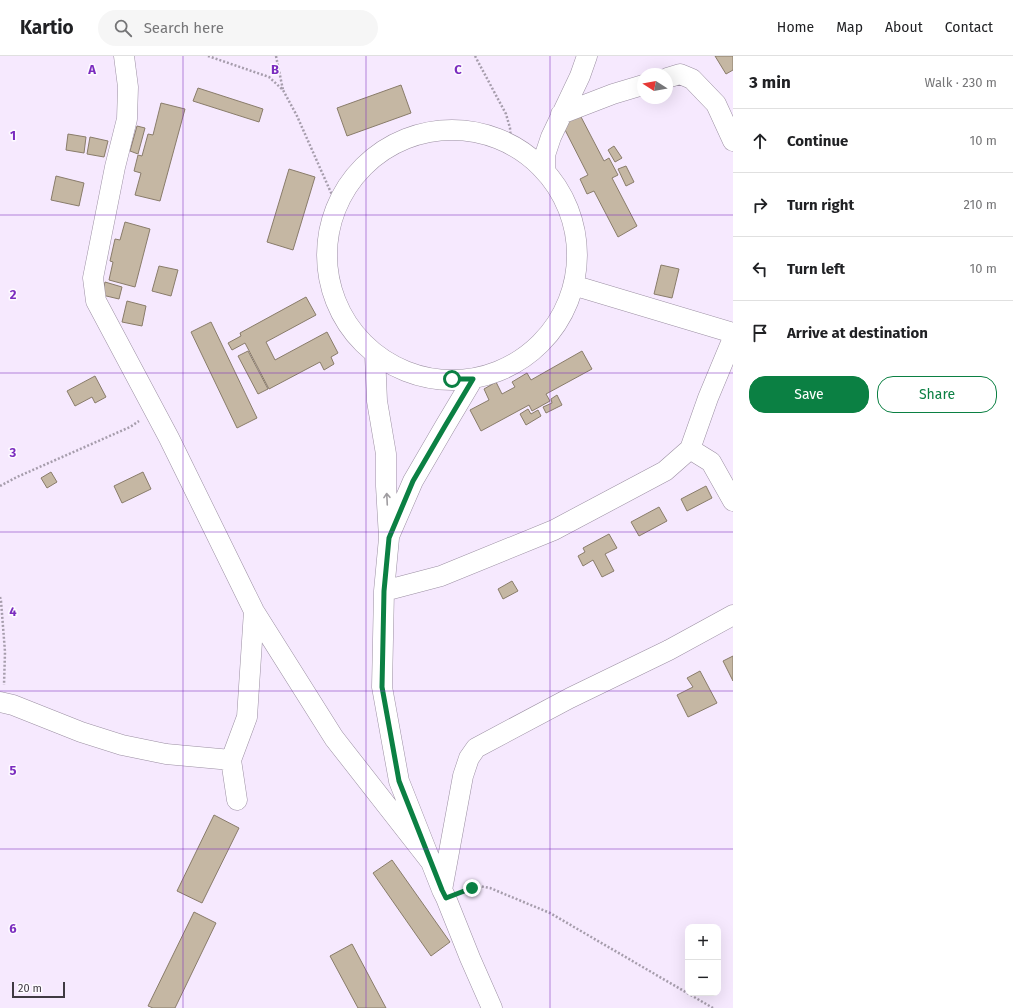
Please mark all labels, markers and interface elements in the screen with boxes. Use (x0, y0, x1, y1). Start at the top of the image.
search box (98, 10, 378, 46)
text: Kartio (20, 16, 74, 39)
icon: search (112, 17, 134, 39)
text: Search here (144, 19, 224, 37)
text: Home (777, 19, 814, 36)
text: Map (836, 19, 863, 36)
text: About (885, 19, 923, 36)
text: Contact (945, 19, 993, 36)
text: A (87, 62, 96, 77)
text: B (271, 62, 279, 77)
text: C (454, 62, 462, 77)
north arrow (637, 68, 673, 104)
text: 3 min (749, 72, 791, 93)
text: Walk · 230 m (925, 75, 997, 90)
text: 1 (10, 128, 16, 143)
icon: ahead (749, 130, 771, 152)
text: Continue (787, 132, 848, 150)
text: 10 m (970, 133, 997, 148)
icon: right (749, 194, 771, 216)
text: Turn right (787, 196, 854, 214)
text: 210 m (963, 197, 997, 212)
icon: left (749, 258, 771, 280)
text: Turn left (787, 260, 845, 278)
text: 10 m (970, 261, 997, 276)
text: 2 (10, 287, 17, 302)
icon: arrive (749, 322, 771, 344)
text: Arrive at destination (787, 324, 928, 342)
route start (443, 370, 461, 388)
button: Save (749, 376, 869, 413)
button: Share (877, 376, 997, 413)
text: 3 (9, 445, 17, 460)
one-way arrow (383, 493, 391, 506)
text: 4 (9, 604, 17, 619)
text: 5 (10, 763, 17, 778)
route end (463, 879, 481, 897)
text: 6 (9, 921, 17, 936)
map controls (685, 924, 721, 996)
button: + (685, 924, 721, 960)
button: − (685, 960, 721, 996)
scale bar (12, 980, 65, 999)
text: 20 m (18, 982, 42, 995)

